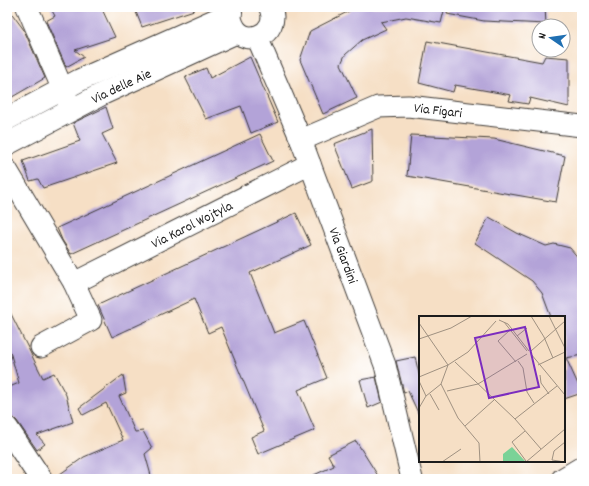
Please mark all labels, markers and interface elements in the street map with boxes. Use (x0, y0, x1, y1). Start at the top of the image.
north arrow (531, 18, 571, 58)
text: N (535, 31, 552, 41)
street label: Via delle Aie (88, 65, 155, 110)
street label: Via Figari (413, 99, 463, 124)
street label: Via Karol Wojtyla (148, 196, 237, 254)
street label: Via Giardini (323, 225, 362, 287)
inset map (419, 316, 565, 462)

